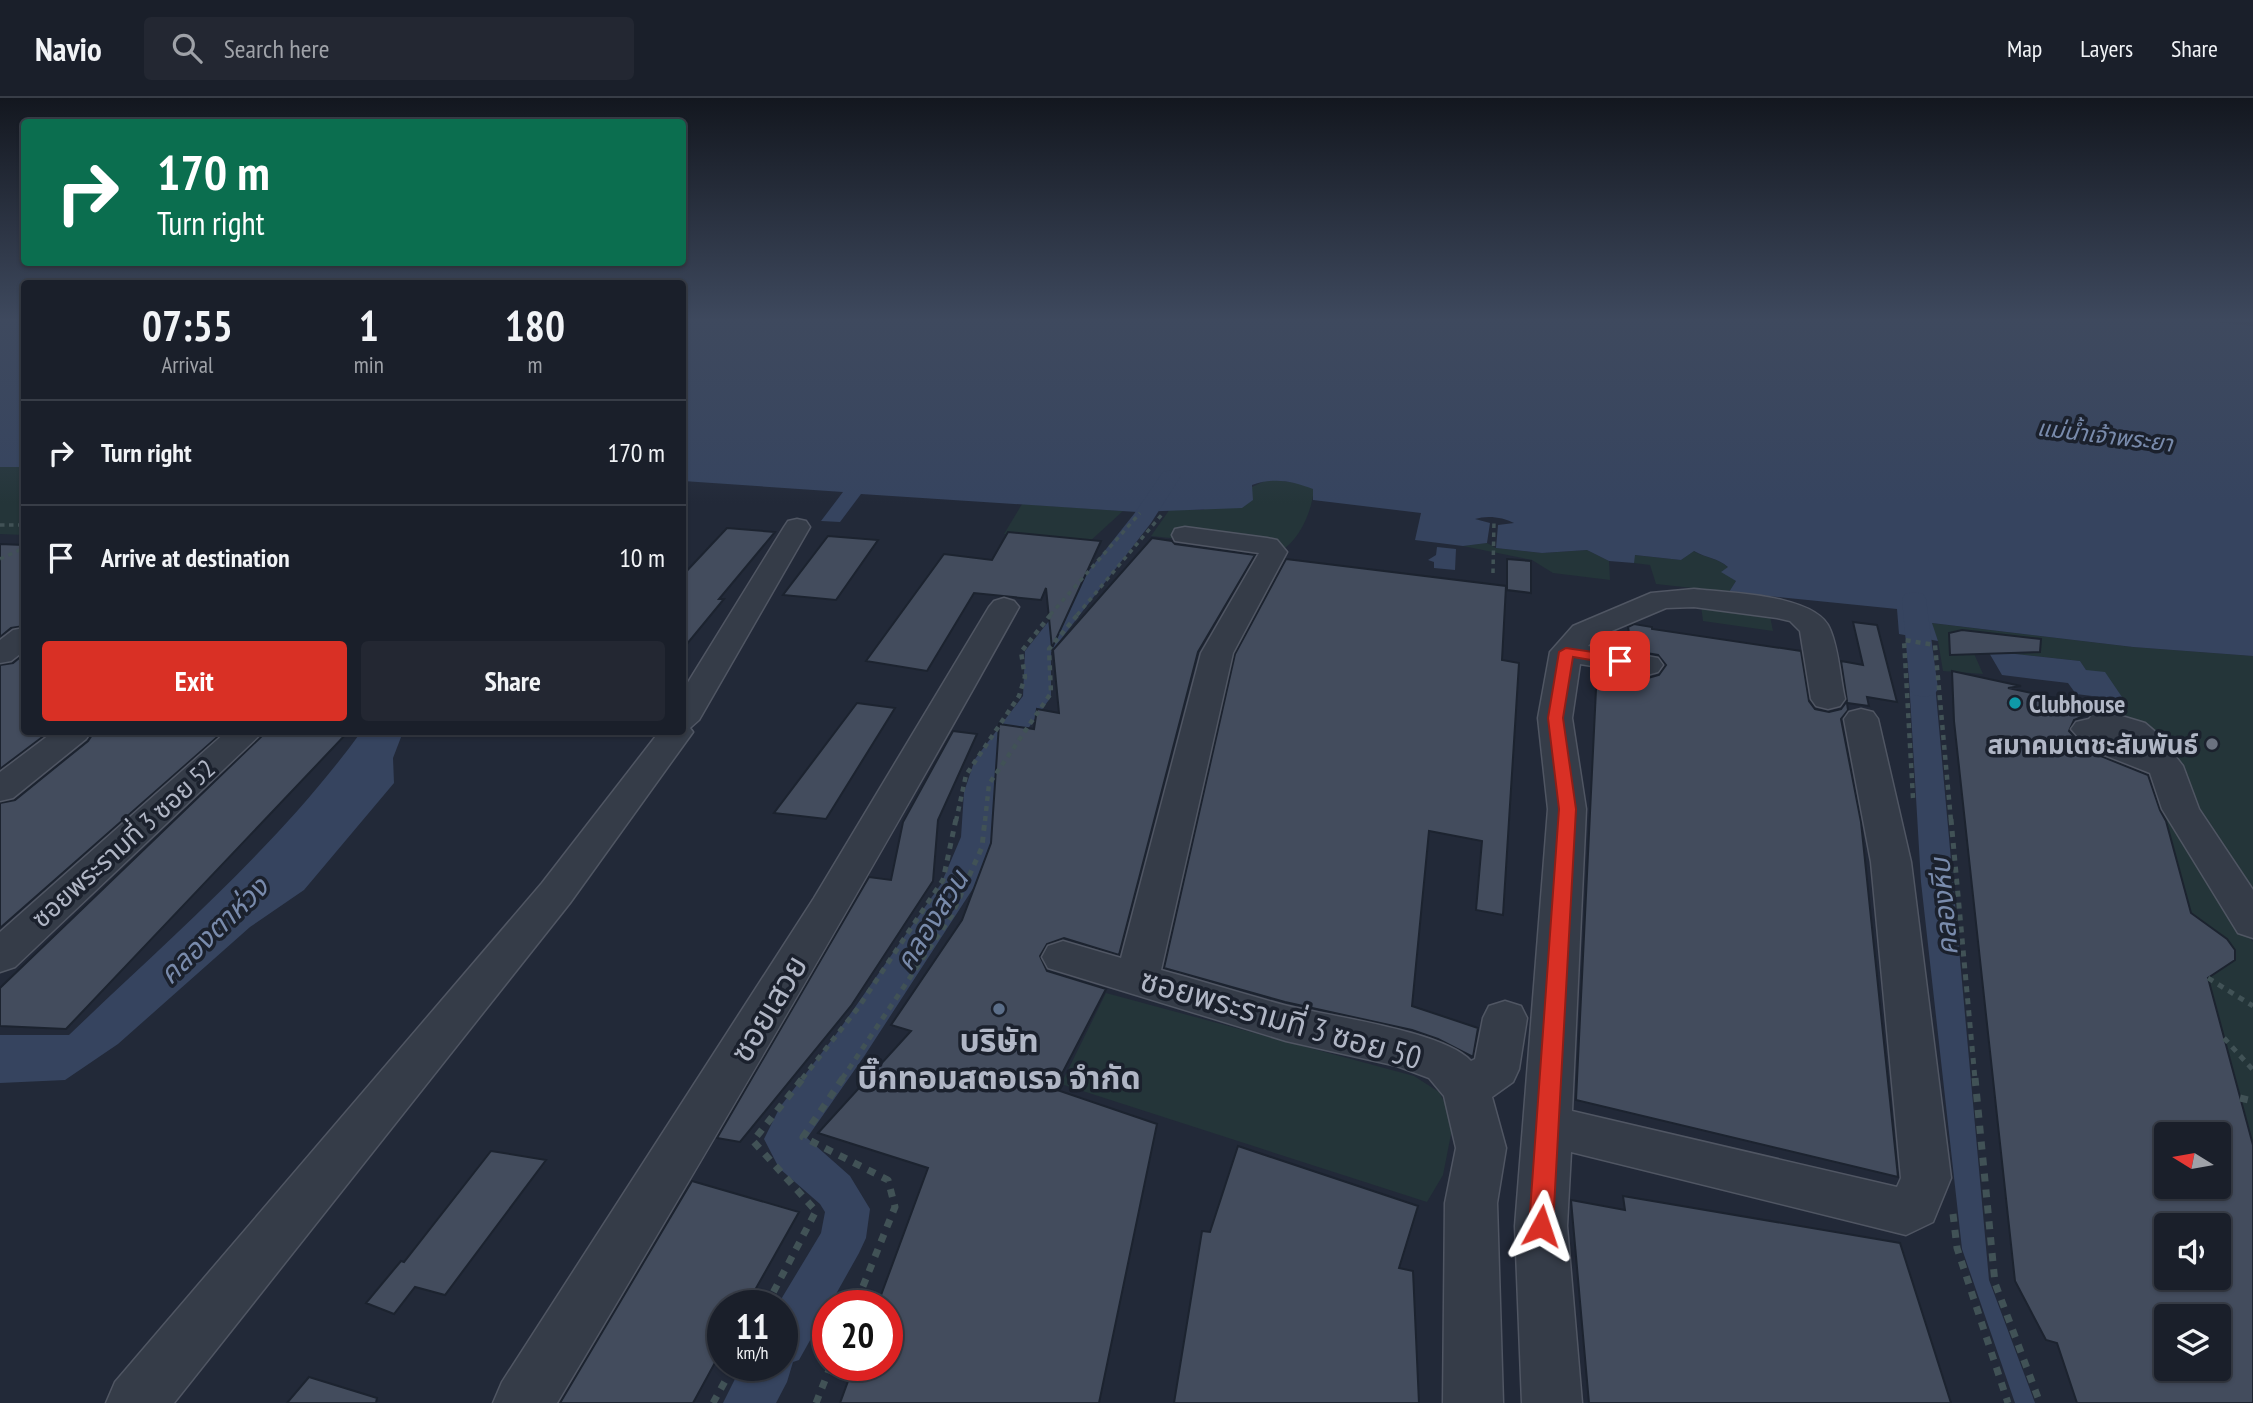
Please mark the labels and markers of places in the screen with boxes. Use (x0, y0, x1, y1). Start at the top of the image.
pin (1590, 631, 1650, 691)
place label: Clubhouse (2029, 687, 2125, 720)
marker: Clubhouse (2007, 695, 2023, 711)
place label: สมาคมเตชะสัมพันธ์ (1987, 728, 2198, 761)
marker: สมาคมเตชะสัมพันธ์ (2204, 736, 2220, 752)
marker: บริษัท บิ๊กทอมสตอเรจ จำกัด (991, 1001, 1007, 1017)
place label: บริษัท บิ๊กทอมสตอเรจ จำกัด (857, 1019, 1141, 1098)

